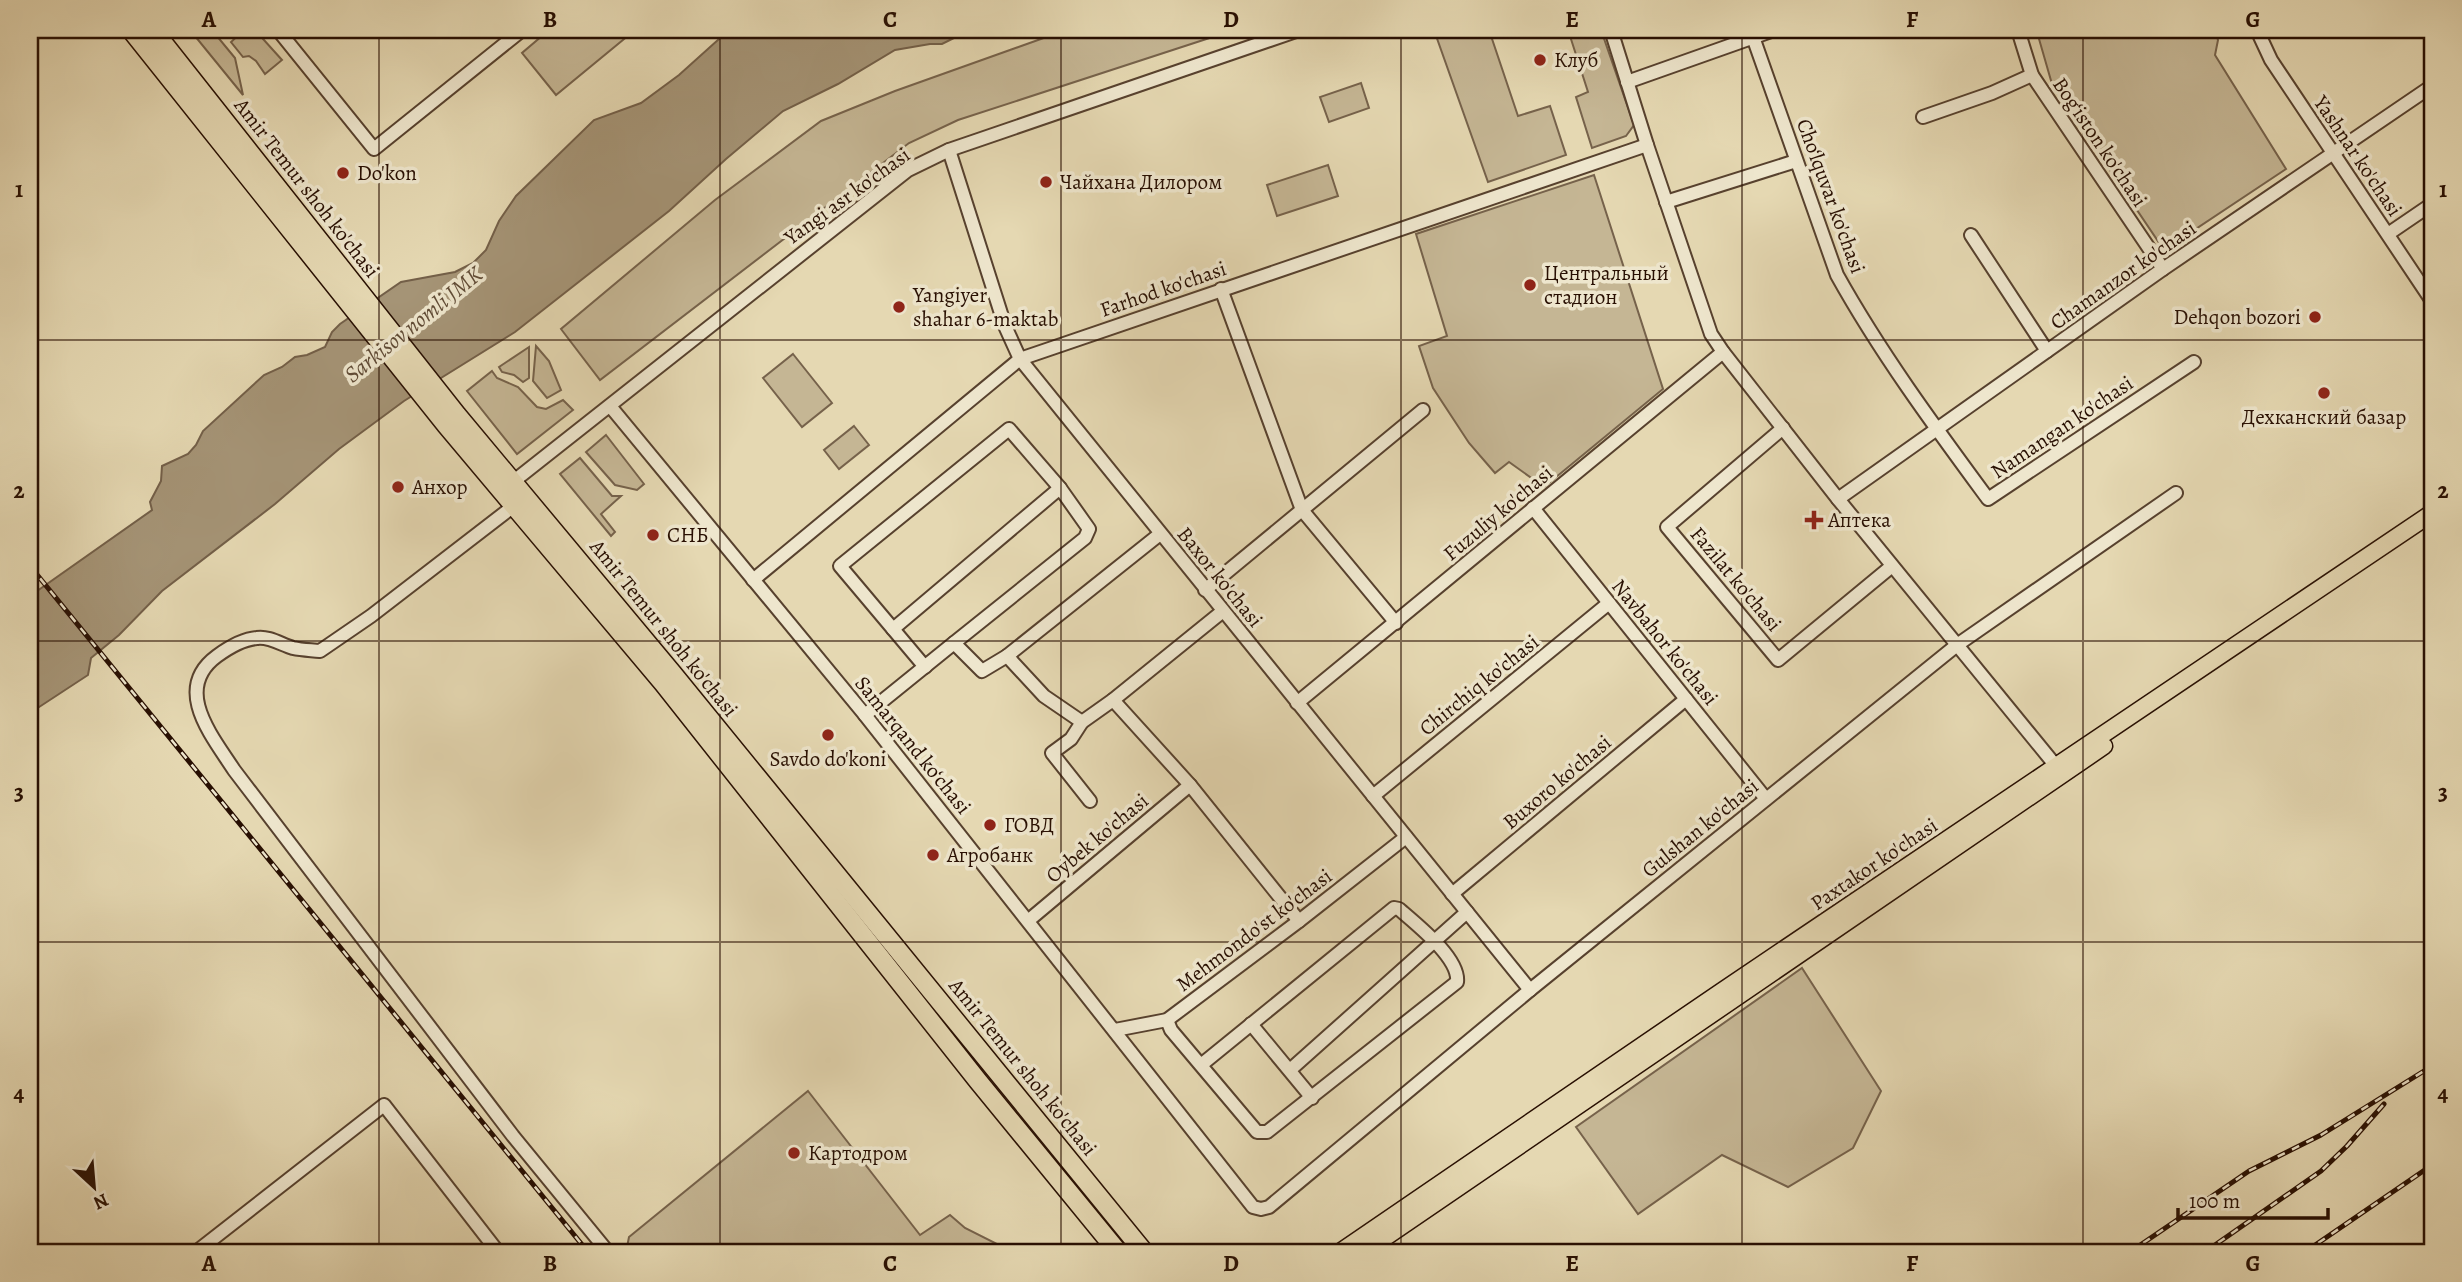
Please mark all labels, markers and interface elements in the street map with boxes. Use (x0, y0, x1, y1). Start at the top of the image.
text: A (201, 4, 217, 35)
text: B (543, 4, 557, 35)
text: C (883, 4, 897, 35)
text: D (1223, 4, 1239, 35)
text: E (1565, 4, 1579, 35)
text: F (1906, 4, 1919, 35)
text: G (2245, 4, 2261, 35)
place label: Клуб (1554, 46, 1598, 74)
marker: Клуб (1532, 52, 1548, 68)
street label: Bog‘iston ko'chasi (2046, 72, 2154, 212)
street label: Yashnar ko'chasi (2307, 89, 2409, 222)
street label: Amir Temur shoh ko'chasi (227, 92, 386, 284)
street label: Cho‘lquvar ko'chasi (1790, 115, 1872, 277)
street label: Yangi asr ko'chasi (777, 141, 916, 252)
place label: Do'kon (357, 159, 417, 187)
marker: Do'kon (335, 165, 351, 181)
place label: Чайхана Дилором (1060, 168, 1222, 196)
text: 1 (15, 174, 23, 205)
marker: Чайхана Дилором (1038, 174, 1054, 190)
text: 1 (2439, 174, 2447, 205)
street label: Chamanzor ko'chasi (2044, 214, 2202, 336)
street label: Farhod ko'chasi (1096, 254, 1230, 324)
water label: Sarkisov nomli JMK (338, 258, 490, 390)
place label: Центральный стадион (1544, 259, 1669, 311)
marker: Центральный стадион (1522, 277, 1538, 293)
place label: Yangiyer shahar 6-maktab (912, 281, 1058, 333)
marker: Yangiyer shahar 6-maktab (891, 299, 907, 315)
place label: Dehqon bozori (2173, 303, 2301, 331)
marker: Dehqon bozori (2307, 309, 2323, 325)
street label: Namangan ko'chasi (1985, 369, 2139, 485)
marker: Дехканский базар (2316, 385, 2332, 401)
place label: Дехканский базар (2242, 403, 2406, 431)
street label: Fuzuliy ko'chasi (1437, 459, 1559, 567)
place label: Анхор (411, 473, 468, 501)
text: 2 (13, 475, 25, 506)
text: 2 (2437, 475, 2449, 506)
marker: Анхор (390, 479, 406, 495)
place label: Аптека (1827, 506, 1891, 534)
marker: Аптека (1806, 512, 1822, 528)
place label: СНБ (667, 521, 709, 549)
street label: Baxor ko'chasi (1171, 521, 1269, 633)
street label: Fazilat ko'chasi (1684, 521, 1788, 637)
marker: СНБ (645, 527, 661, 543)
street label: Amir Temur shoh ko'chasi (583, 533, 744, 723)
street label: Navbahor ko'chasi (1605, 573, 1725, 711)
street label: Chirchiq ko'chasi (1413, 628, 1545, 742)
street label: Samarqand ko‘chasi (849, 670, 978, 820)
marker: Savdo do'koni (820, 727, 836, 743)
street label: Buxoro ko'chasi (1497, 728, 1617, 836)
place label: Savdo do'koni (769, 745, 887, 773)
street label: Gulshan ko'chasi (1636, 772, 1764, 884)
text: 3 (14, 777, 24, 808)
text: 3 (2438, 777, 2448, 808)
street label: Oybek ko'chasi (1040, 787, 1154, 889)
place label: ГОВД (1004, 811, 1054, 839)
street label: Paxtakor ko'chasi (1805, 811, 1943, 917)
marker: ГОВД (982, 817, 998, 833)
place label: Агробанк (946, 841, 1033, 869)
marker: Агробанк (925, 847, 941, 863)
street label: Mehmondo'st ko'chasi (1170, 862, 1338, 998)
street label: Amir Temur shoh ko'chasi (942, 972, 1103, 1162)
text: 4 (14, 1078, 25, 1109)
text: 4 (2438, 1078, 2449, 1109)
place label: Картодром (808, 1139, 908, 1167)
marker: Картодром (786, 1145, 802, 1161)
north arrow (60, 1152, 130, 1222)
scale bar (2178, 1177, 2329, 1221)
text: N (89, 1187, 113, 1216)
text: 100 m (2189, 1187, 2240, 1215)
text: A (201, 1248, 217, 1279)
text: B (543, 1248, 557, 1279)
text: C (883, 1248, 897, 1279)
text: D (1223, 1248, 1239, 1279)
text: E (1565, 1248, 1579, 1279)
text: F (1906, 1248, 1919, 1279)
text: G (2245, 1248, 2261, 1279)

